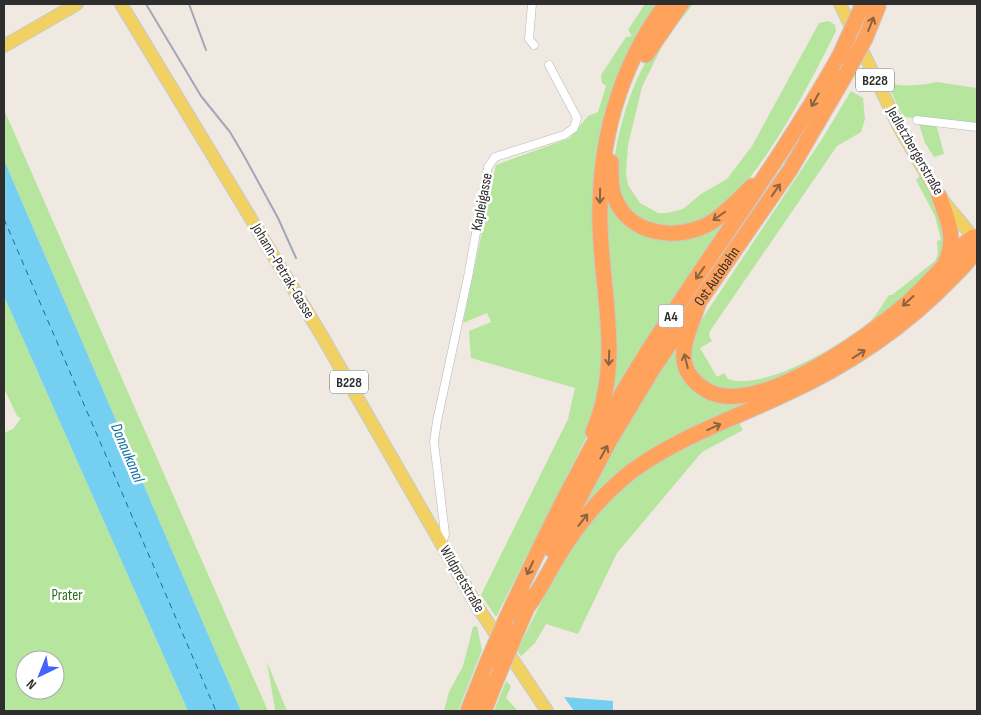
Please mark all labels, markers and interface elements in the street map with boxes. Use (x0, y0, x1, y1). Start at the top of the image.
one-way arrow (867, 17, 877, 32)
road number: B228 (856, 68, 894, 92)
one-way arrow (810, 92, 820, 107)
street label: Jedletzbergerstraße (882, 103, 948, 198)
street label: Kapleigasse (467, 171, 497, 233)
one-way arrow (771, 183, 781, 197)
one-way arrow (595, 187, 605, 203)
one-way arrow (713, 211, 726, 222)
street label: Johann-Petrak-Gasse (247, 219, 319, 322)
street label: Ost Autobahn (690, 243, 744, 310)
one-way arrow (695, 266, 705, 280)
one-way arrow (902, 295, 915, 307)
road number: A4 (658, 304, 684, 328)
one-way arrow (605, 349, 614, 365)
one-way arrow (851, 349, 865, 359)
one-way arrow (680, 353, 690, 369)
road number: B228 (330, 371, 368, 394)
water label: Donaukanal (106, 421, 148, 486)
one-way arrow (706, 421, 721, 431)
one-way arrow (599, 444, 609, 459)
one-way arrow (578, 514, 589, 527)
street label: Wildpretstraße (435, 542, 489, 616)
one-way arrow (524, 560, 534, 575)
park label: Prater (52, 586, 83, 605)
north arrow (15, 650, 65, 700)
text: N (23, 675, 40, 693)

